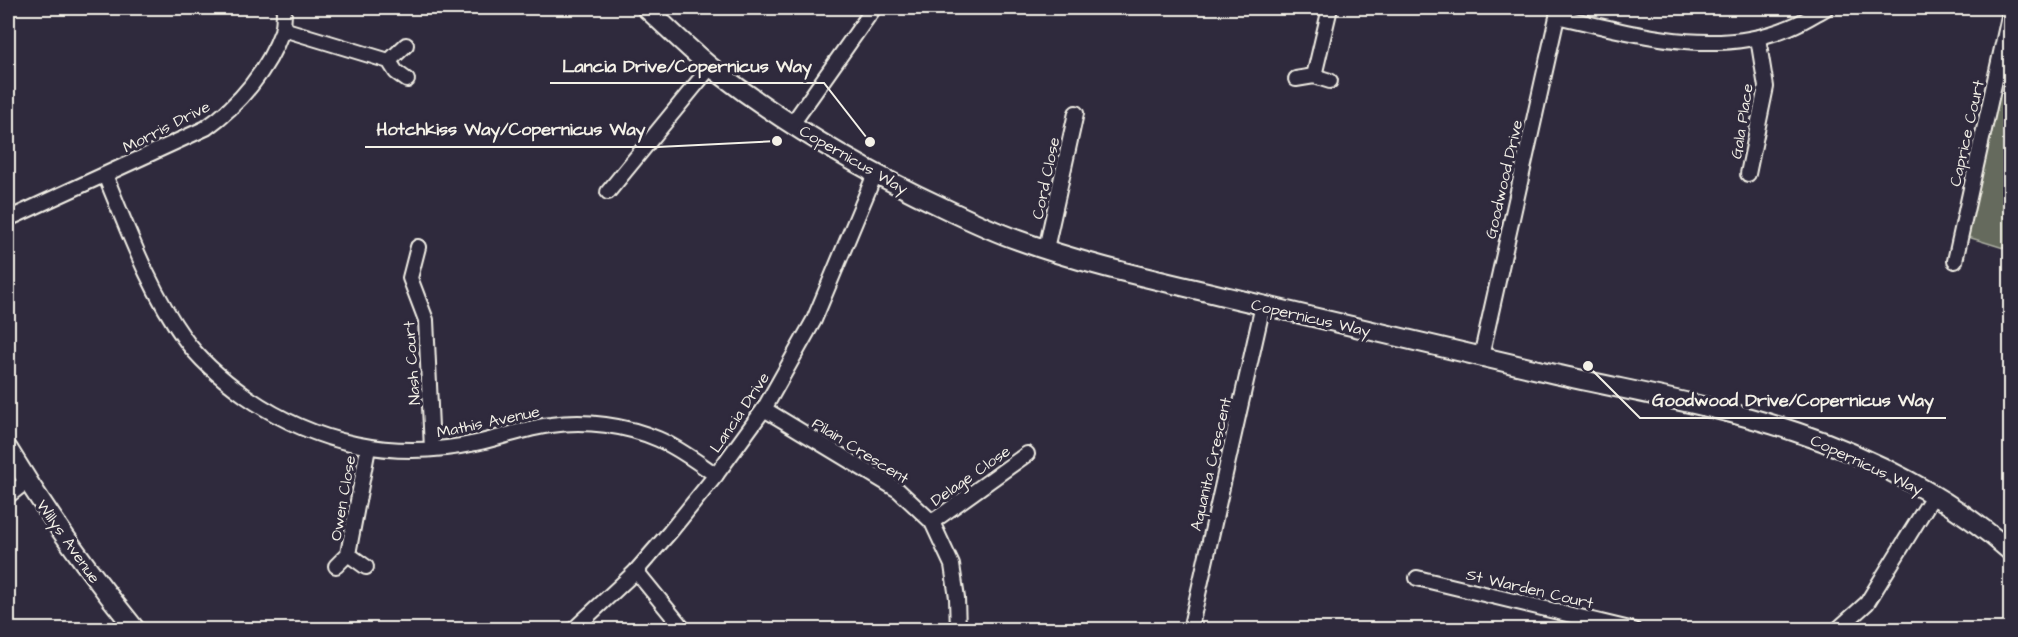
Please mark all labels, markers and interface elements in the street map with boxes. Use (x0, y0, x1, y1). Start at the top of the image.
callout: Lancia Drive/Copernicus Way (550, 47, 824, 83)
text: Lancia Drive/Copernicus Way (562, 54, 812, 80)
street label: Caprice Court (1944, 77, 1990, 189)
street label: Gala Place (1725, 82, 1759, 160)
street label: Morris Drive (119, 95, 214, 158)
callout: Hotchkiss Way/Copernicus Way (365, 111, 658, 147)
text: Hotchkiss Way/Copernicus Way (377, 117, 646, 143)
street label: Goodwood Drive (1480, 117, 1528, 241)
street label: Copernicus Way (795, 120, 912, 201)
street label: Cord Close (1027, 135, 1065, 221)
street label: Copernicus Way (1249, 294, 1373, 343)
street label: Nash Court (398, 320, 426, 406)
street label: Lancia Drive (705, 368, 775, 457)
callout: Goodwood Drive/Copernicus Way (1640, 382, 1946, 418)
text: Goodwood Drive/Copernicus Way (1652, 388, 1934, 414)
street label: Aquanita Crescent (1185, 395, 1237, 533)
street label: Mathis Avenue (435, 400, 542, 444)
street label: Pilain Crescent (808, 412, 913, 490)
street label: Copernicus Way (1806, 429, 1927, 502)
street label: Delage Close (926, 440, 1016, 512)
street label: Owen Close (325, 453, 361, 543)
street label: Willys Avenue (30, 495, 105, 589)
street label: St Warden Court (1464, 564, 1596, 614)

